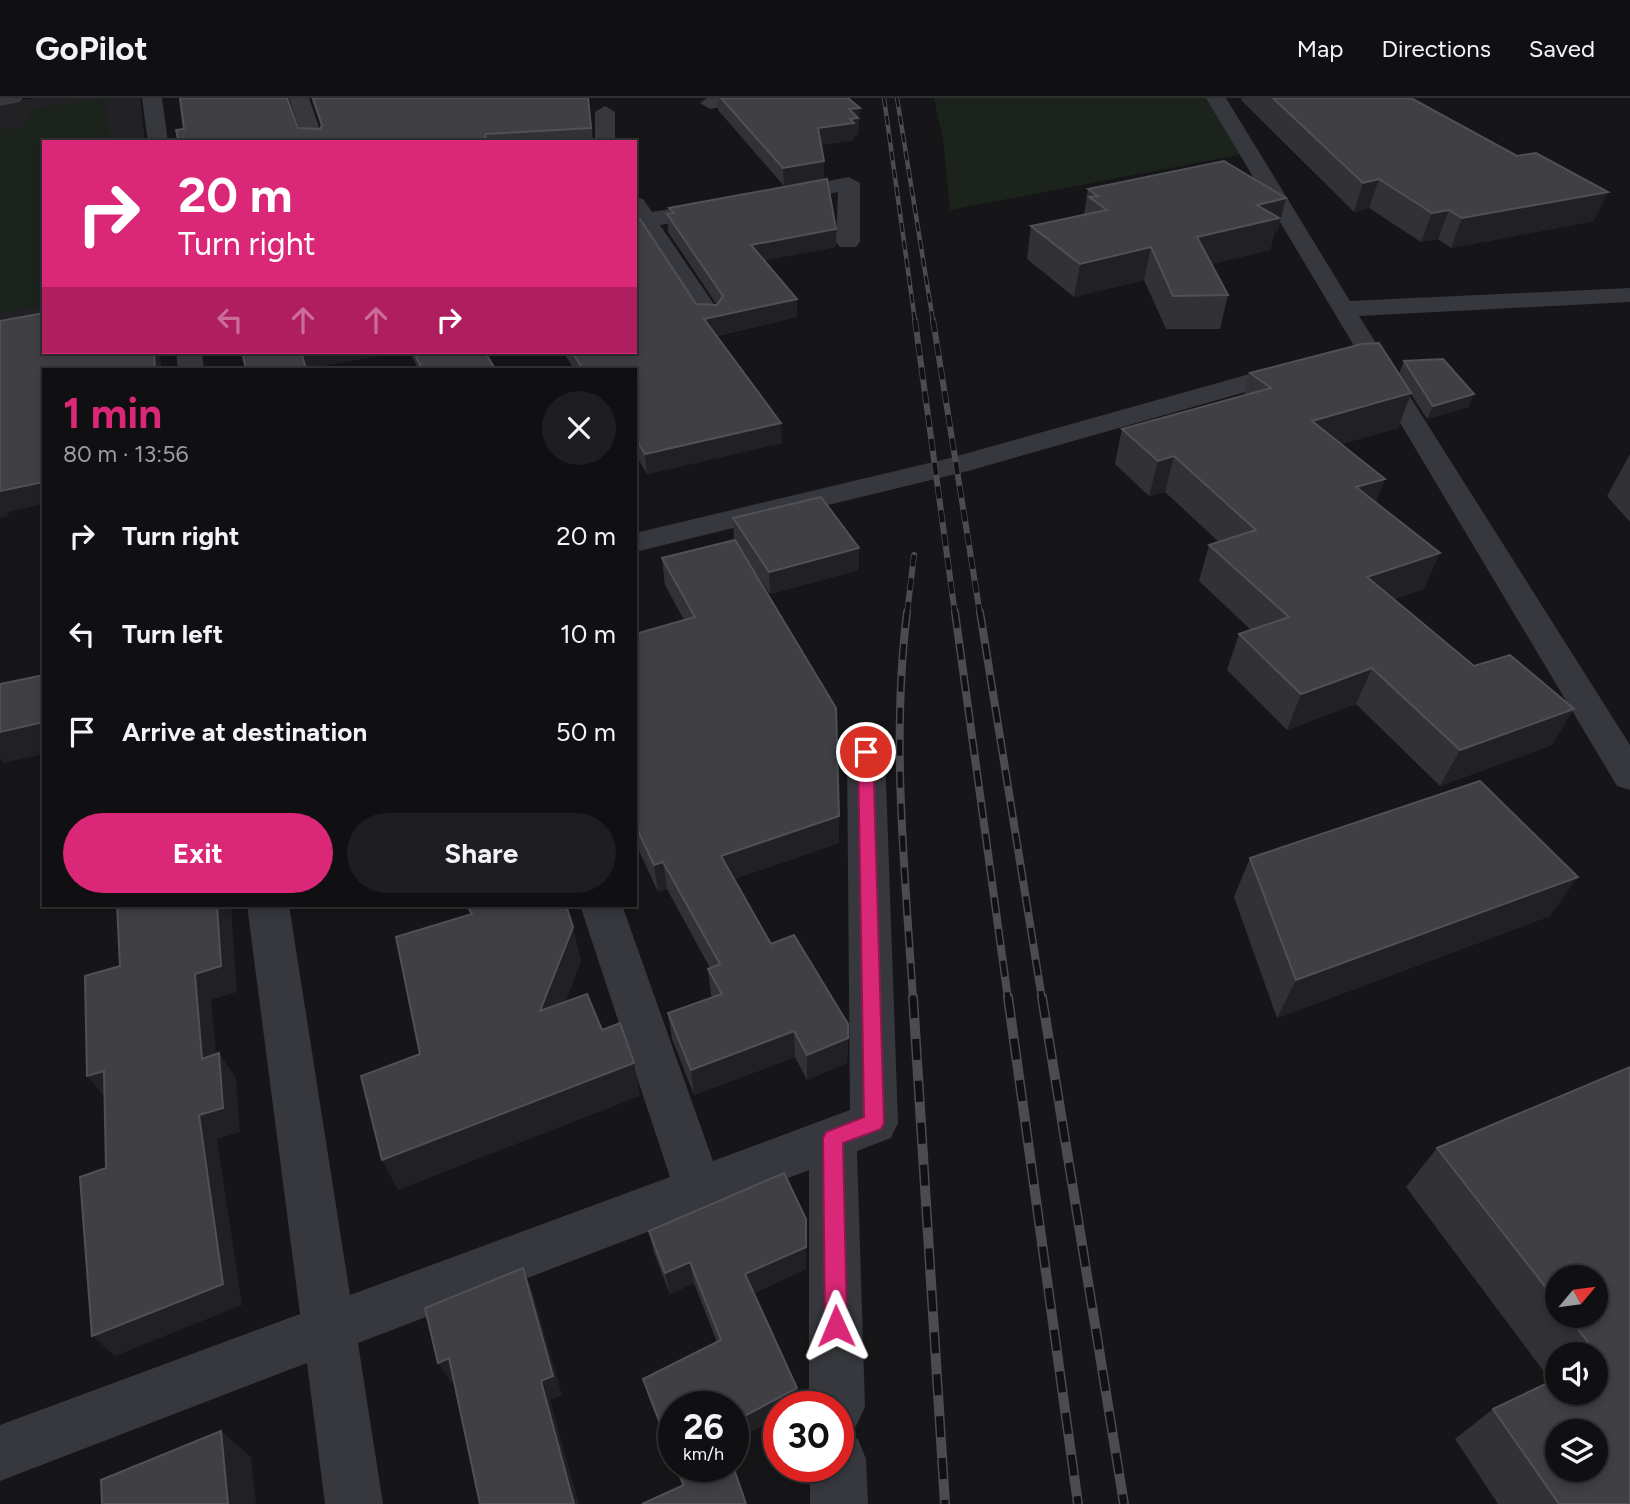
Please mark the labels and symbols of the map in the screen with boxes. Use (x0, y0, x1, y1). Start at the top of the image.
pin (836, 722, 896, 782)
north arrow (1545, 1265, 1608, 1328)
position arrow (799, 1289, 873, 1363)
speed limit sign: 30 (763, 1391, 854, 1482)

